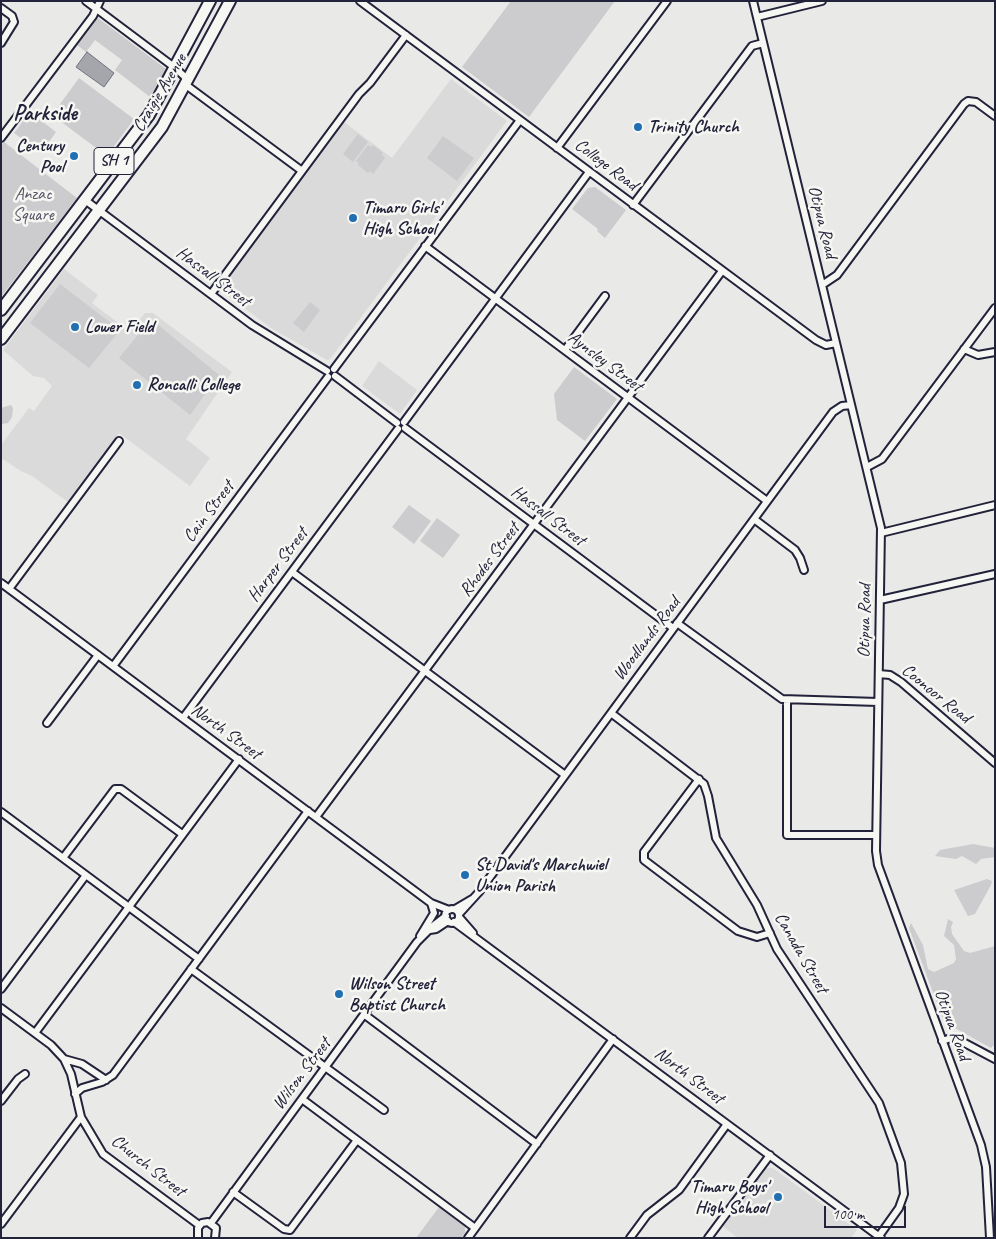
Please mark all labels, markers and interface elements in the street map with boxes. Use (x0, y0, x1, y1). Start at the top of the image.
street label: Craigie Avenue (128, 50, 192, 136)
district label: Parkside (13, 101, 77, 127)
place label: Trinity Church (648, 116, 739, 138)
marker: Trinity Church (632, 121, 644, 133)
street label: College Road (570, 134, 642, 196)
place label: Century Pool (16, 135, 64, 178)
road number: SH 1 (94, 148, 134, 175)
marker: Century Pool (68, 150, 80, 162)
park label: Anzac Square (12, 183, 54, 225)
street label: Otipua Road (803, 183, 841, 261)
place label: Timaru Girls' High School (363, 197, 441, 240)
marker: Timaru Girls' High School (347, 212, 359, 224)
street label: Hassall Street (172, 242, 254, 312)
place label: Lower Field (85, 316, 154, 338)
marker: Lower Field (69, 321, 81, 333)
street label: Aynsley Street (563, 327, 647, 397)
place label: Roncalli College (147, 374, 240, 396)
marker: Roncalli College (131, 379, 143, 391)
street label: Cain Street (179, 477, 239, 547)
street label: Hassall Street (507, 481, 589, 551)
street label: Rhodes Street (455, 519, 525, 601)
street label: Harper Street (243, 524, 313, 606)
street label: Otipua Road (854, 584, 876, 658)
street label: Woodlands Road (609, 593, 685, 685)
street label: Coonoor Road (897, 659, 975, 729)
street label: North Street (187, 699, 265, 765)
place label: St David's Marchwiel Union Parish (475, 854, 607, 896)
marker: St David's Marchwiel Union Parish (459, 869, 471, 881)
street label: Canada Street (769, 909, 833, 997)
place label: Wilson Street Baptist Church (349, 973, 445, 1016)
street label: Otipua Road (929, 987, 975, 1063)
marker: Wilson Street Baptist Church (333, 988, 345, 1000)
street label: Wilson Street (268, 1034, 336, 1114)
street label: North Street (650, 1043, 728, 1109)
street label: Church Street (106, 1130, 190, 1202)
place label: Timaru Boys' High School (691, 1176, 768, 1218)
marker: Timaru Boys' High School (772, 1191, 784, 1203)
scale bar (826, 1196, 908, 1228)
text: 100 m (832, 1205, 864, 1224)

